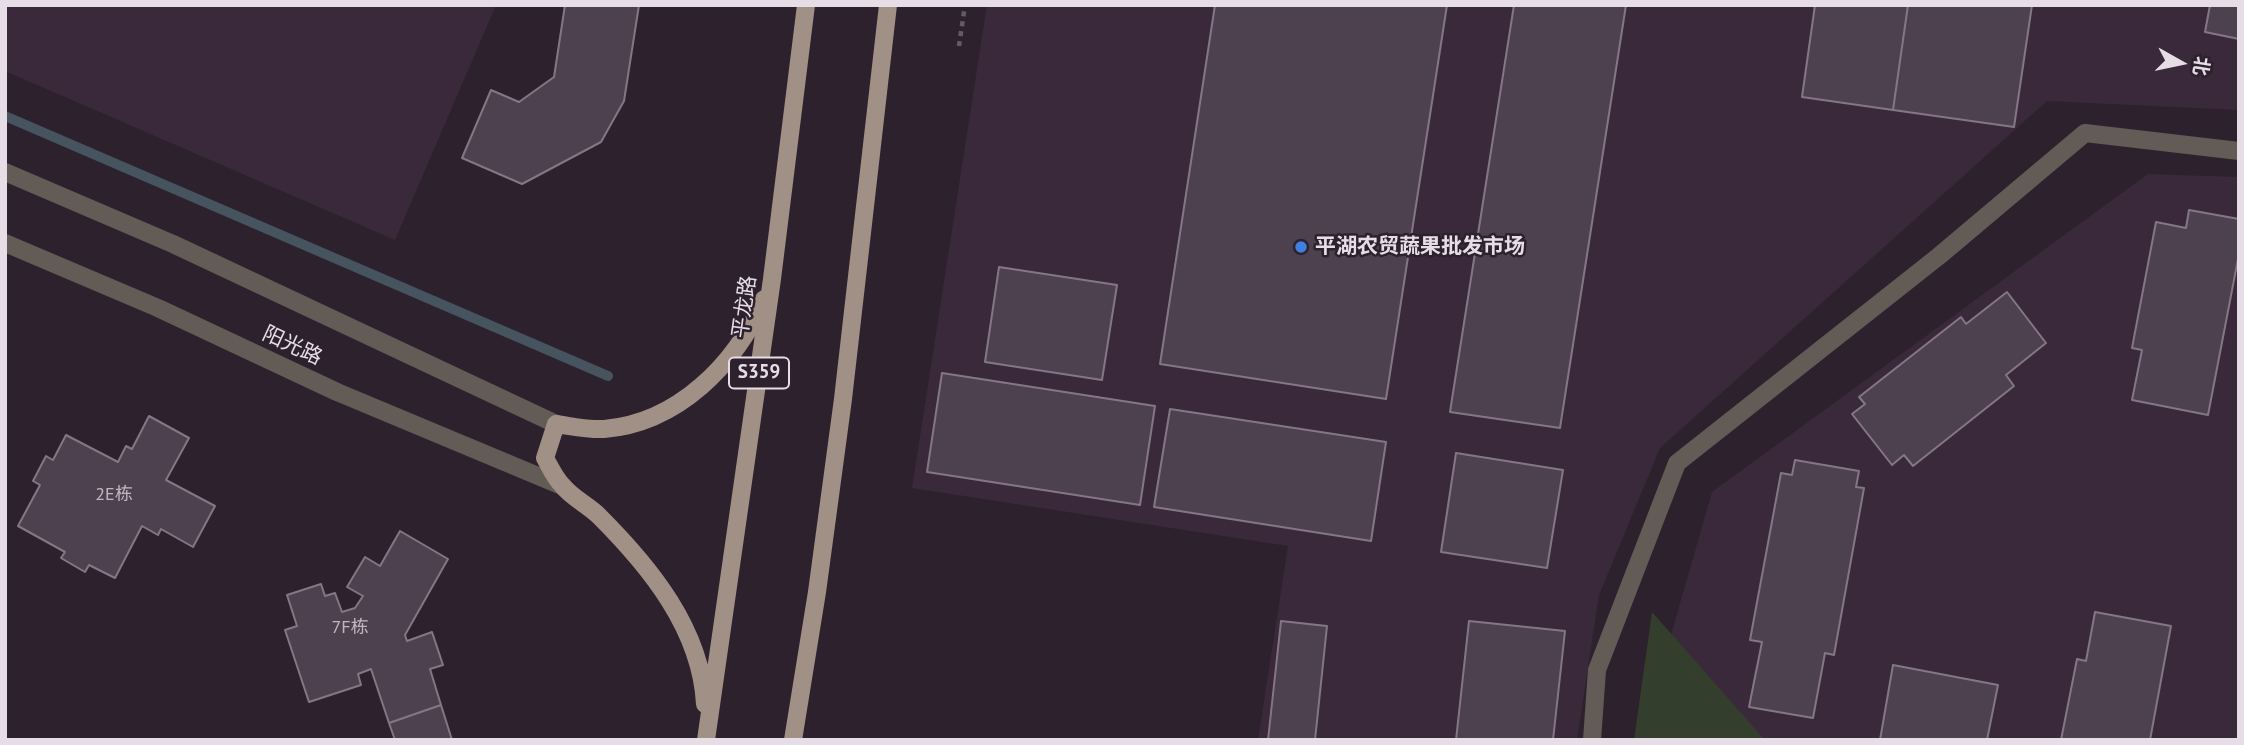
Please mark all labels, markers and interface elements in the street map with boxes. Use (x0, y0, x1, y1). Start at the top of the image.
north arrow (2146, 28, 2216, 98)
text: 北 (2188, 55, 2215, 78)
place label: 平湖农贸蔬果批发市场 (1315, 234, 1525, 260)
marker: 平湖农贸蔬果批发市场 (1293, 239, 1309, 255)
street label: 平龙路 (728, 274, 762, 340)
street label: 阳光路 (258, 321, 326, 371)
road number: S359 (729, 358, 789, 388)
house number: 2E栋 (95, 484, 133, 506)
house number: 7F栋 (331, 617, 369, 639)

